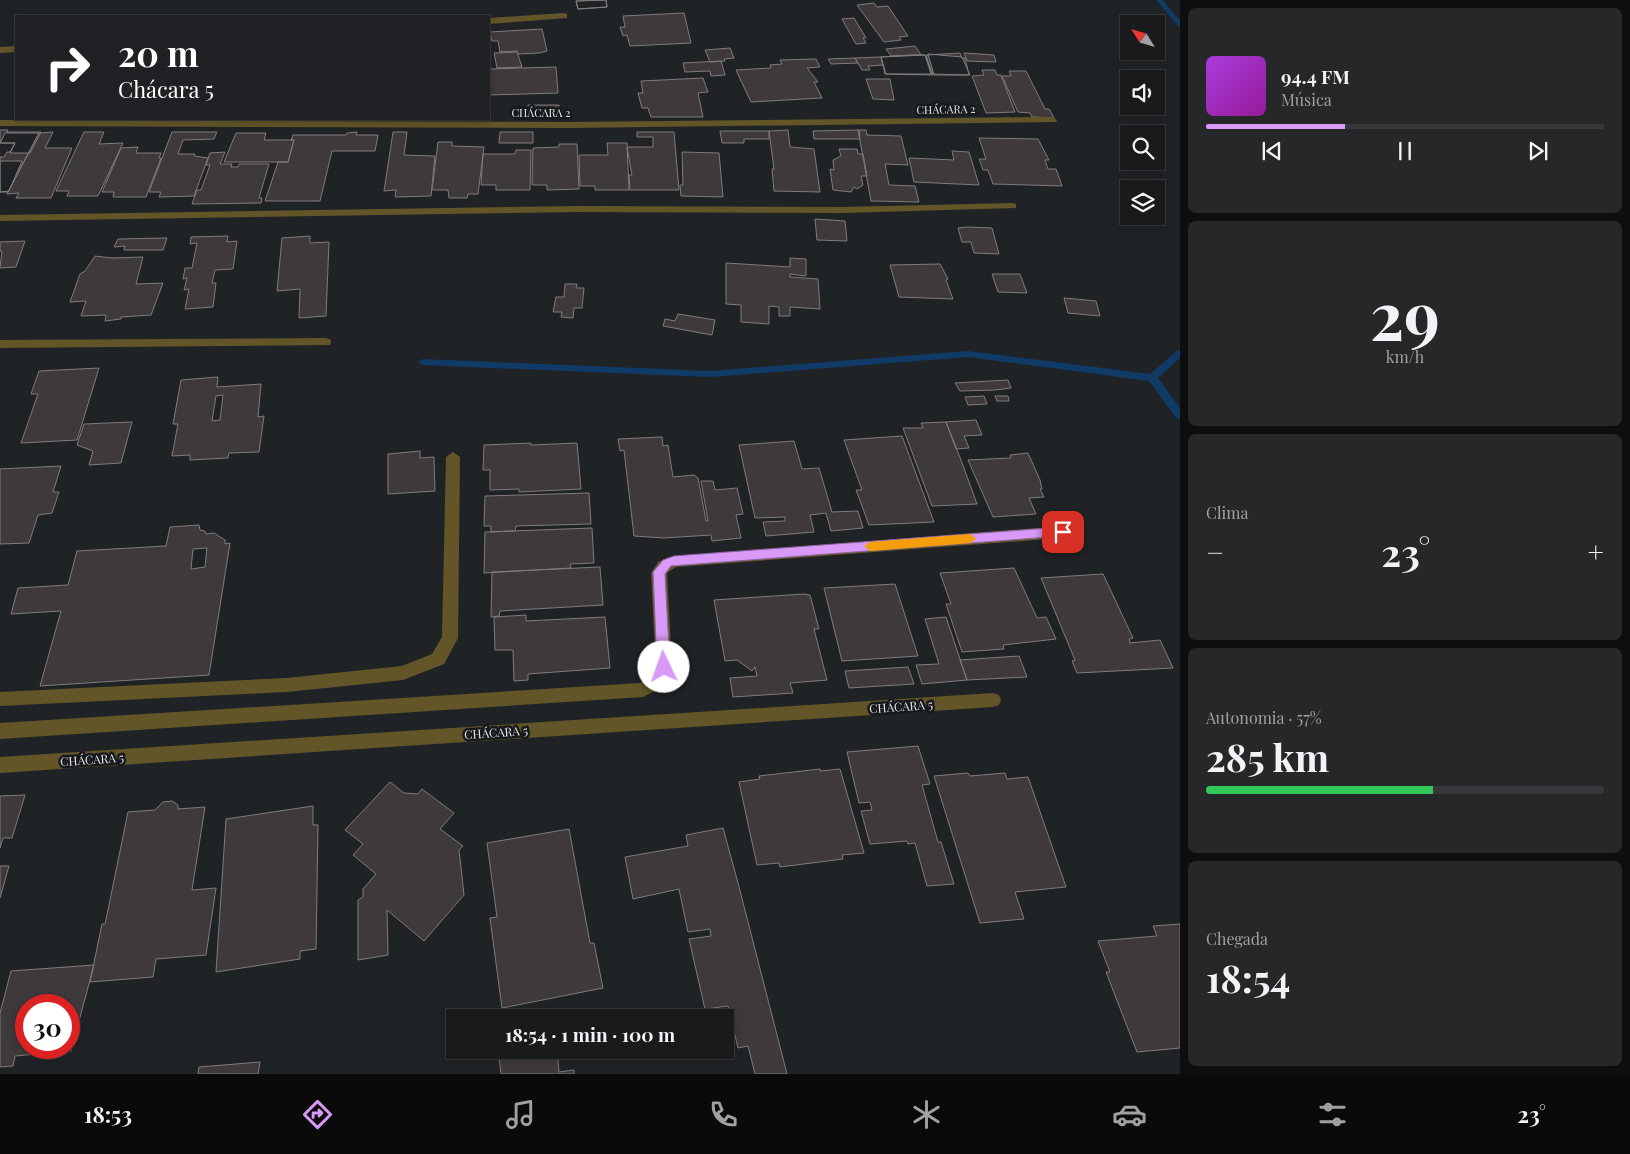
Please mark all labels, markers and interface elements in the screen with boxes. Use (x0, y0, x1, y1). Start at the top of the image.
north arrow (1120, 15, 1165, 60)
map controls (1120, 15, 1165, 225)
text: 20 m (118, 29, 199, 76)
icon: right (35, 35, 100, 100)
text: 94.4 FM (1281, 63, 1350, 89)
button: sound (1120, 70, 1165, 115)
text: Chácara 5 (118, 74, 214, 104)
text: Música (1281, 89, 1332, 110)
street label: CHÁCARA 2 (916, 101, 976, 117)
street label: CHÁCARA 2 (511, 105, 571, 120)
button: search (1120, 125, 1165, 170)
icon: previous (1258, 137, 1286, 165)
icon: pause (1391, 137, 1419, 165)
icon: next (1524, 137, 1552, 165)
button: layers (1120, 180, 1165, 225)
text: 29 (1370, 270, 1440, 356)
text: km/h (1386, 346, 1424, 367)
text: Clima (1206, 502, 1248, 523)
pin (1042, 511, 1084, 553)
icon: arrive (1049, 518, 1077, 546)
text: 23° (1381, 526, 1430, 577)
text: − (1206, 533, 1224, 570)
text: + (1588, 533, 1604, 570)
position arrow (637, 640, 689, 692)
street label: CHÁCARA 5 (869, 696, 933, 716)
text: Autonomia · 57% (1206, 707, 1322, 728)
street label: CHÁCARA 5 (464, 722, 528, 742)
text: 285 km (1206, 731, 1329, 782)
street label: CHÁCARA 5 (60, 749, 124, 769)
text: Chegada (1206, 928, 1268, 949)
text: 18:54 (1206, 952, 1290, 1003)
speed limit sign: 30 (15, 994, 80, 1059)
text: 18:54 · 1 min · 100 m (505, 1021, 675, 1047)
icon: directions (300, 1097, 335, 1132)
icon: music (503, 1097, 538, 1132)
icon: phone (706, 1097, 741, 1132)
icon: climate (909, 1097, 944, 1132)
icon: car (1112, 1097, 1147, 1132)
icon: filters (1315, 1097, 1350, 1132)
text: 18:53 (84, 1099, 132, 1129)
text: 23° (1518, 1099, 1546, 1129)

